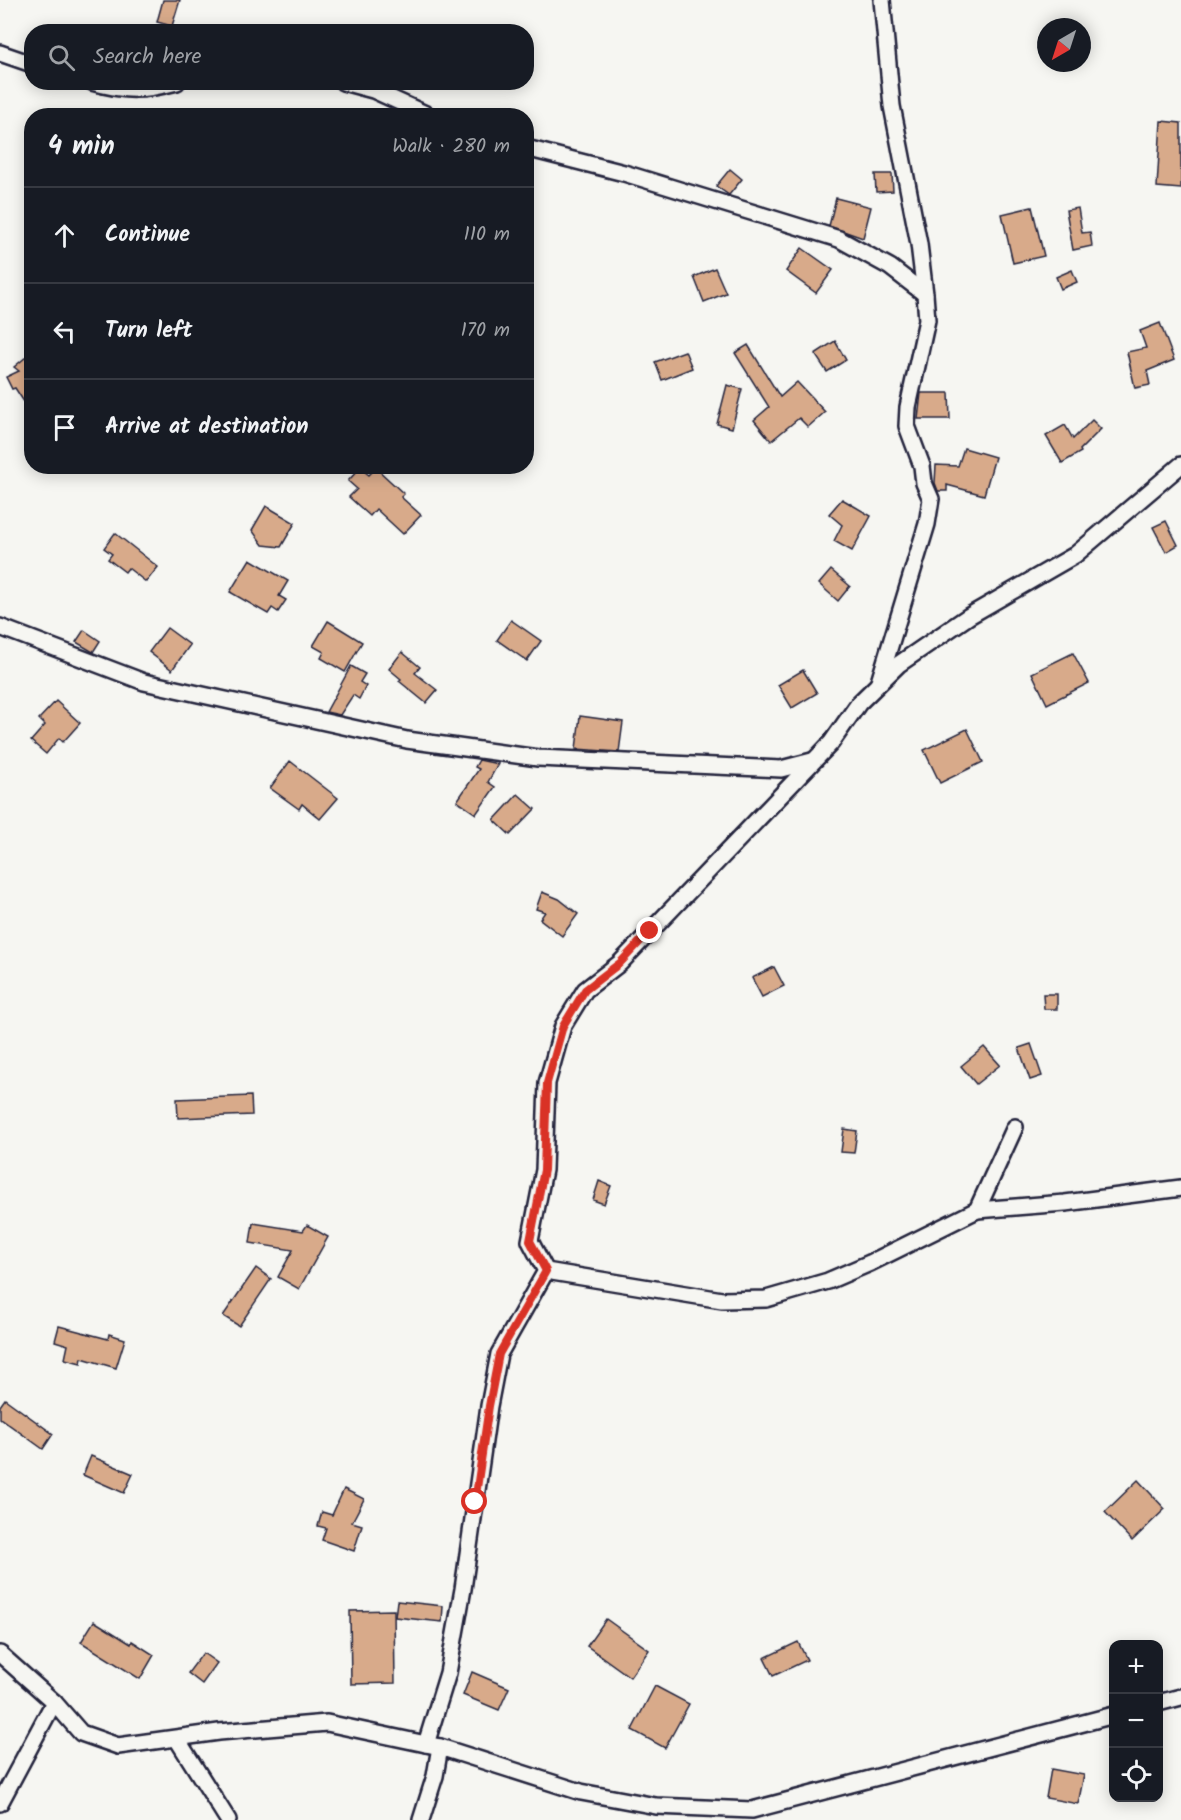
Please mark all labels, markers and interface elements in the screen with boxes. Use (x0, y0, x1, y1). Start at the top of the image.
north arrow (1037, 18, 1091, 72)
search box (24, 24, 534, 90)
text: Search here (93, 40, 201, 75)
icon: search (45, 41, 78, 74)
text: 4 min (48, 126, 115, 168)
text: Walk · 280 m (392, 131, 510, 163)
text: Continue (105, 218, 190, 253)
icon: ahead (48, 219, 81, 252)
text: 110 m (464, 219, 510, 251)
text: Turn left (105, 314, 192, 349)
icon: left (48, 315, 81, 348)
text: 170 m (461, 315, 510, 347)
text: Arrive at destination (105, 410, 308, 445)
icon: arrive (48, 411, 81, 444)
route end (636, 917, 662, 943)
route start (461, 1488, 487, 1514)
map controls (1109, 1640, 1163, 1802)
button: + (1109, 1640, 1163, 1694)
button: − (1109, 1694, 1163, 1748)
button: locate (1109, 1748, 1163, 1802)

